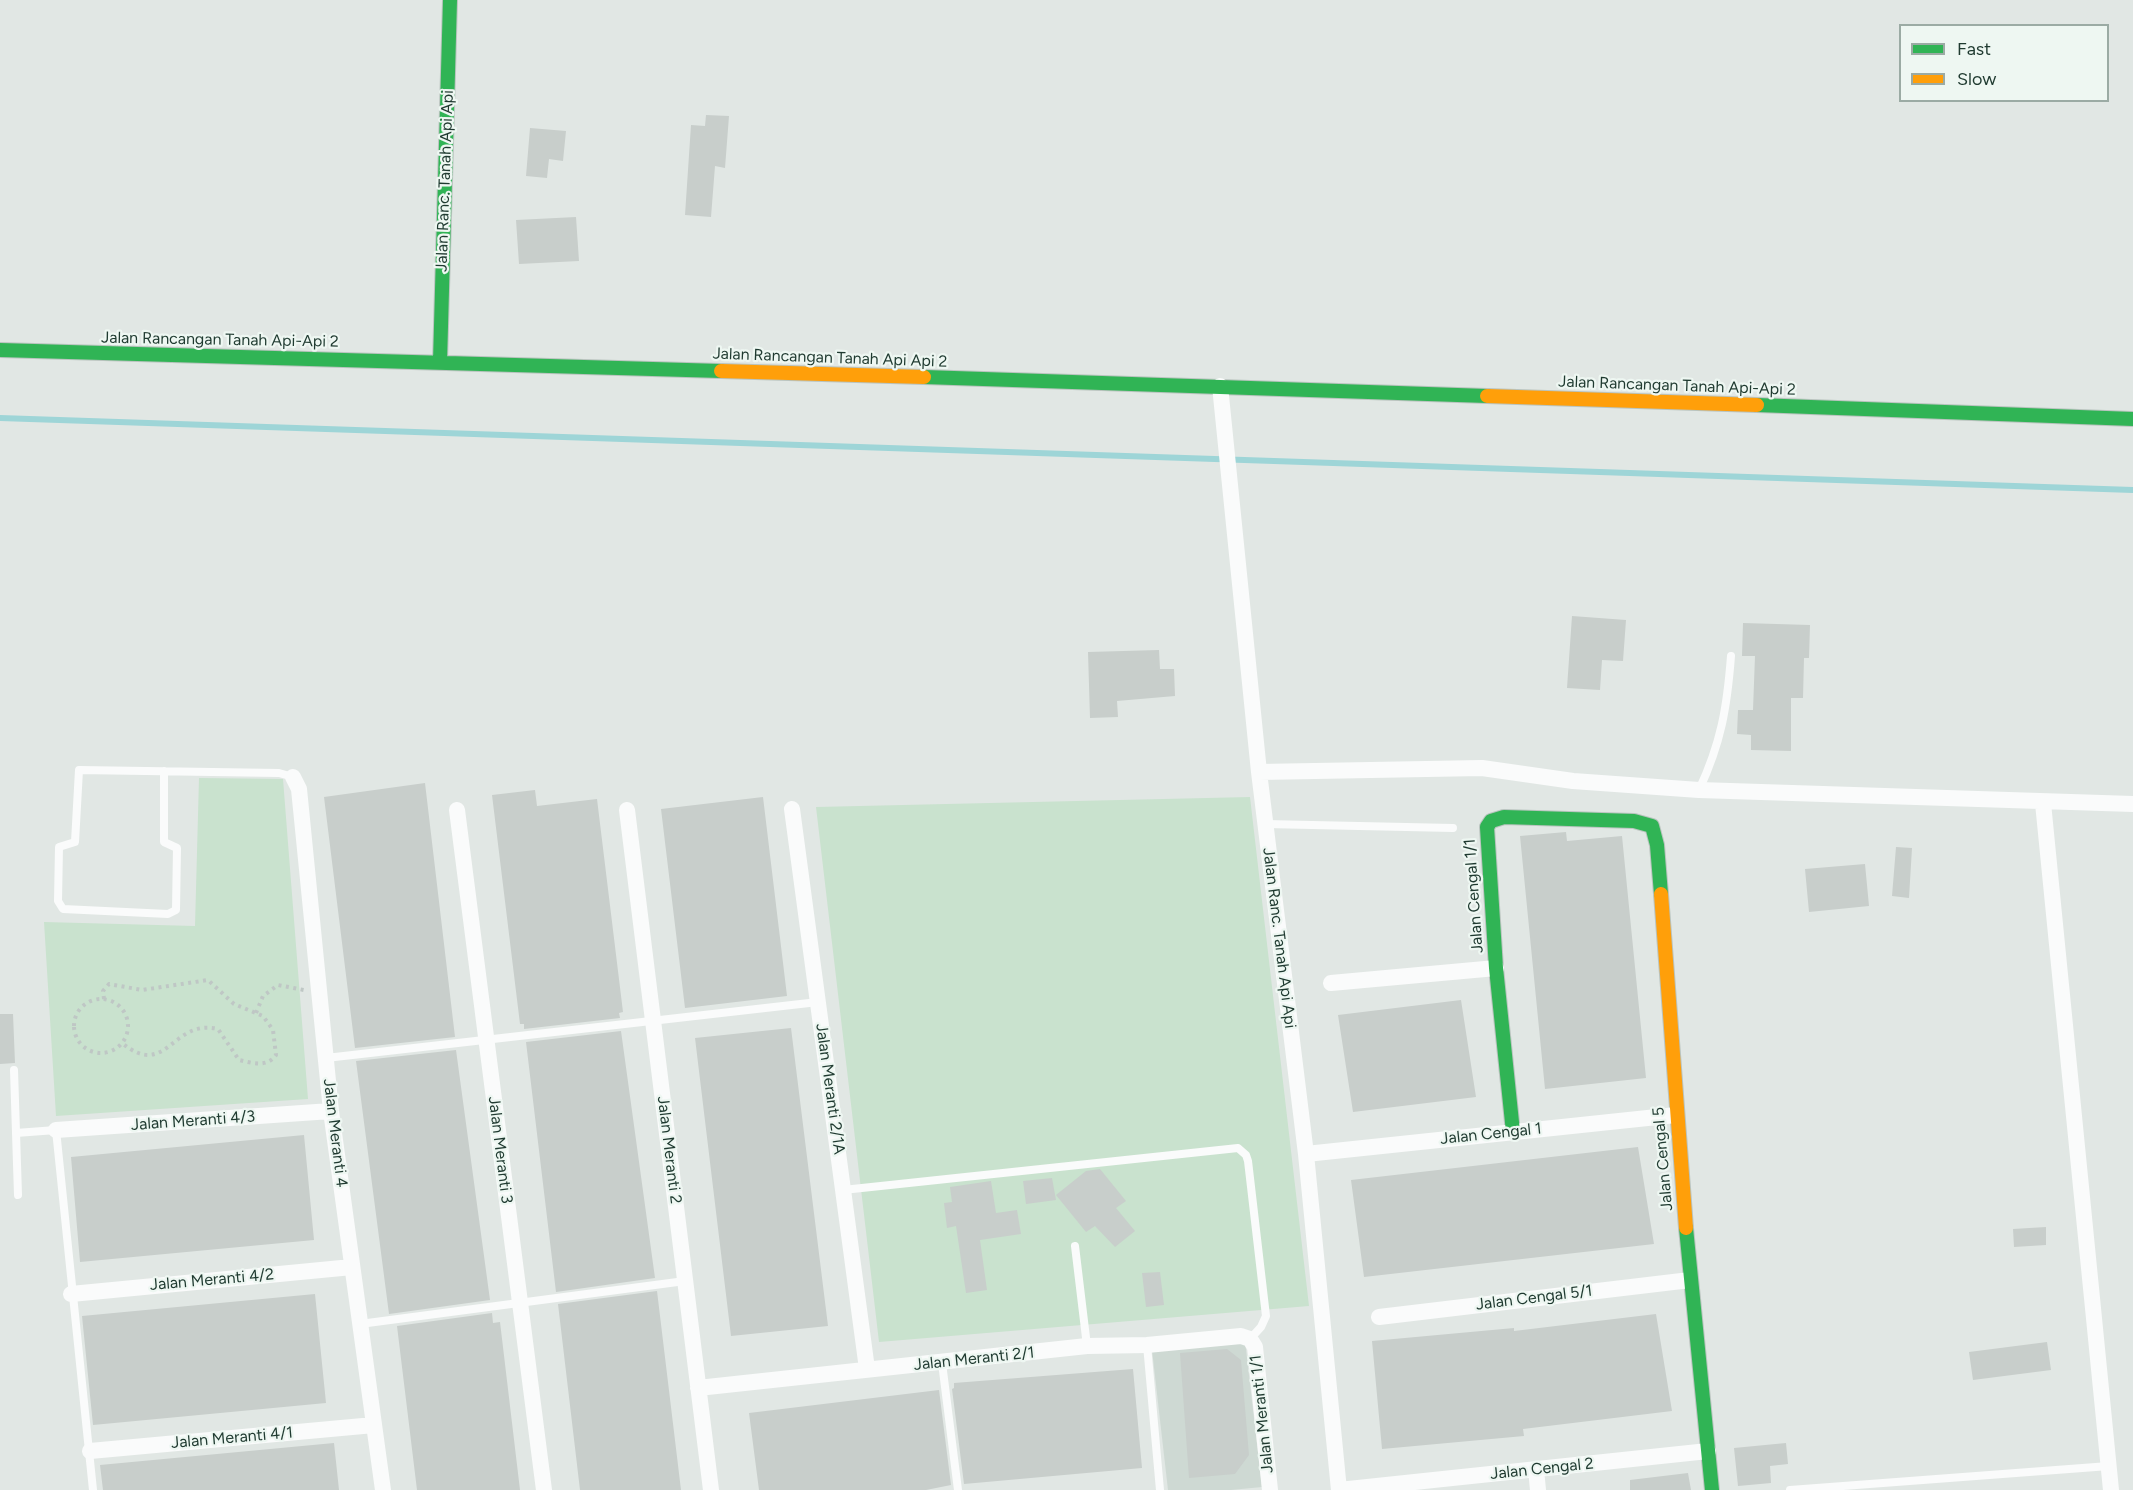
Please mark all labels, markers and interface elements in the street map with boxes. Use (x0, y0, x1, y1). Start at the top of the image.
legend (1899, 24, 2109, 102)
text: Fast (1957, 38, 1991, 60)
text: Slow (1957, 68, 1996, 90)
street label: Jalan Ranc. Tanah Api Api (432, 90, 458, 272)
street label: Jalan Rancangan Tanah Api-Api 2 (101, 328, 339, 352)
street label: Jalan Rancangan Tanah Api Api 2 (712, 344, 948, 372)
street label: Jalan Rancangan Tanah Api-Api 2 (1558, 372, 1796, 400)
street label: Jalan Cengal 1/1 (1460, 838, 1488, 954)
street label: Jalan Ranc. Tanah Api Api (1258, 847, 1300, 1029)
street label: Jalan Meranti 2/1A (811, 1022, 849, 1156)
street label: Jalan Meranti 4 (319, 1078, 351, 1188)
street label: Jalan Meranti 3 (484, 1095, 516, 1205)
street label: Jalan Meranti 2 (653, 1095, 685, 1205)
street label: Jalan Cengal 5 (1649, 1106, 1677, 1212)
street label: Jalan Meranti 4/3 (130, 1107, 256, 1135)
street label: Jalan Cengal 1 (1439, 1119, 1543, 1149)
street label: Jalan Meranti 4/2 (149, 1265, 275, 1295)
street label: Jalan Cengal 5/1 (1475, 1281, 1593, 1315)
street label: Jalan Meranti 2/1 (913, 1343, 1035, 1375)
street label: Jalan Meranti 1/1 (1246, 1354, 1278, 1474)
street label: Jalan Meranti 4/1 (170, 1423, 294, 1453)
street label: Jalan Cengal 2 (1489, 1454, 1595, 1484)

